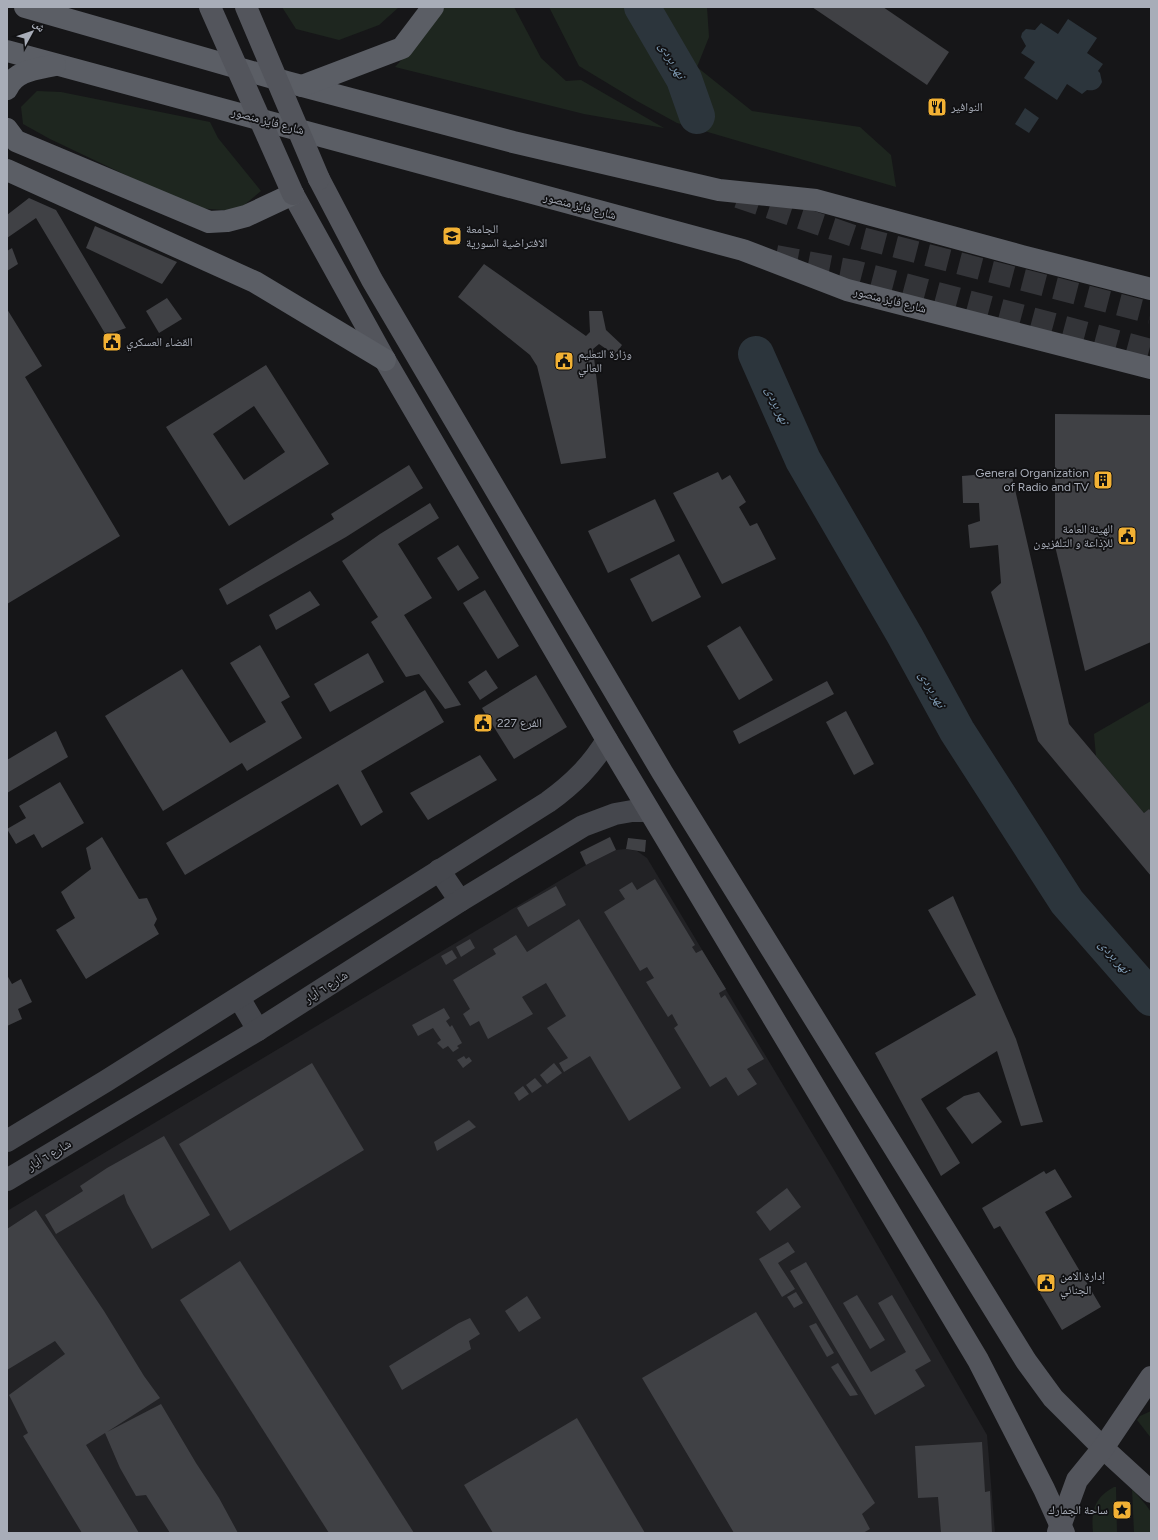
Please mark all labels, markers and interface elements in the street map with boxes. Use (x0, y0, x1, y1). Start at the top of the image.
north arrow (12, 12, 52, 52)
text: ش (30, 17, 48, 35)
water label: نهر بردى (655, 40, 690, 83)
restaurant icon: النوافير (926, 96, 948, 118)
place label: النوافير (950, 100, 983, 114)
street label: شارع فايز منصور (229, 104, 306, 138)
street label: شارع فايز منصور (541, 189, 618, 223)
place label: الجامعة الافتراضية السورية (466, 222, 548, 250)
school or university icon: الجامعة الافتراضية السورية (441, 225, 463, 247)
street label: شارع فايز منصور (851, 284, 928, 317)
public building icon: القضاء العسكري (101, 331, 123, 353)
place label: القضاء العسكري (126, 335, 193, 352)
place label: وزارة التعليم العالي (578, 347, 632, 378)
public building icon: وزارة التعليم العالي (553, 350, 575, 372)
water label: نهر بردى (762, 384, 793, 429)
place label: General Organization of Radio and TV (975, 466, 1090, 494)
building icon: General Organization of Radio and TV (1092, 469, 1114, 491)
place label: الهيئة العامة للإذاعة و التلفزيون (1033, 522, 1113, 550)
public building icon: الهيئة العامة للإذاعة و التلفزيون (1116, 525, 1138, 547)
water label: نهر بردى (915, 669, 950, 712)
public building icon: الفرع 227 (472, 712, 494, 734)
place label: الفرع 227 (497, 716, 542, 731)
water label: نهر بردى (1095, 937, 1135, 978)
street label: شارع ٦ أيار (301, 968, 351, 1008)
street label: شارع ٦ أيار (24, 1136, 74, 1175)
place label: إدارة الامن الجنائي (1060, 1269, 1105, 1300)
public building icon: إدارة الامن الجنائي (1035, 1272, 1057, 1294)
place icon: ساحة الجمارك (1111, 1499, 1133, 1521)
place label: ساحة الجمارك (1048, 1503, 1108, 1517)

